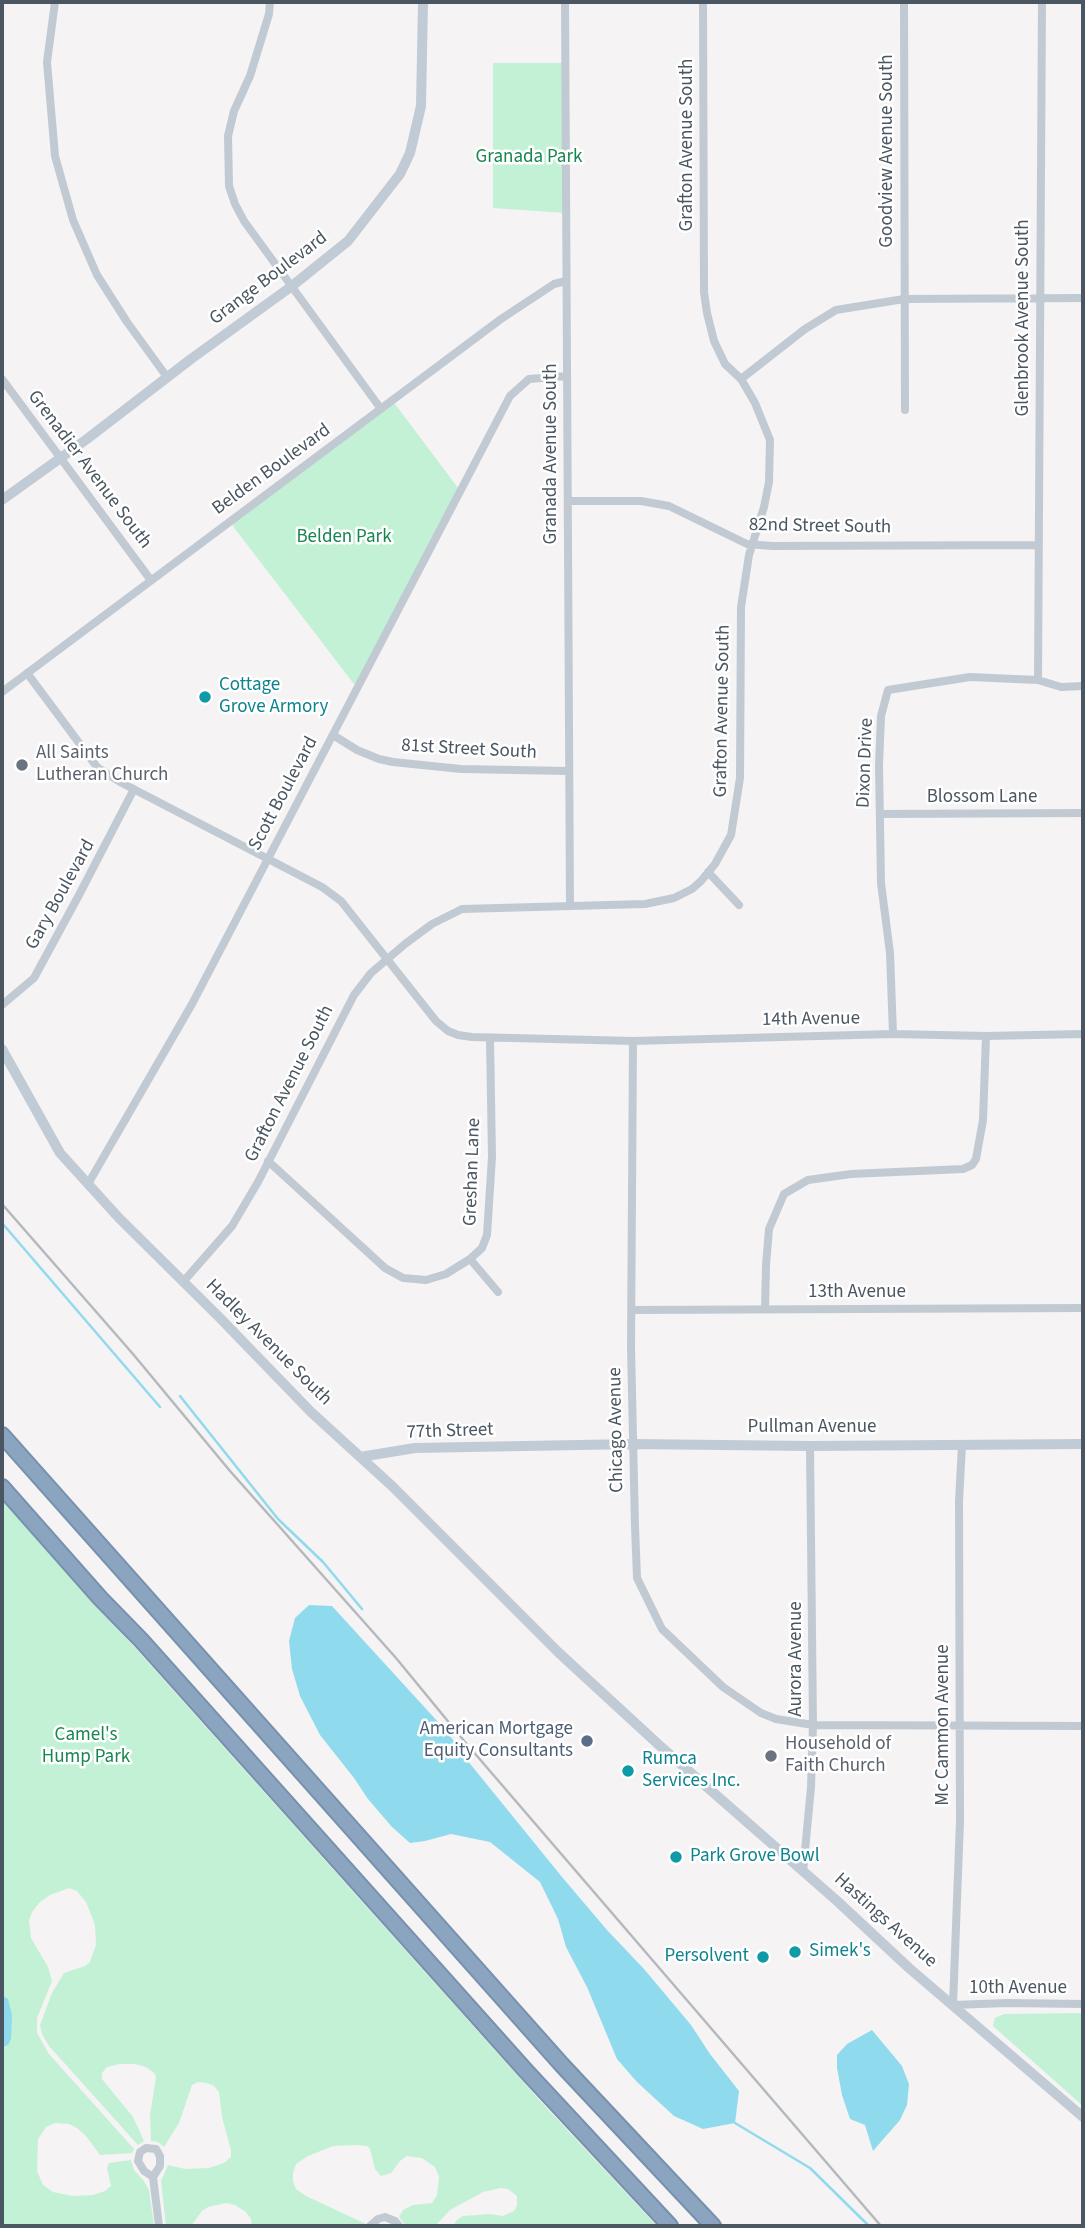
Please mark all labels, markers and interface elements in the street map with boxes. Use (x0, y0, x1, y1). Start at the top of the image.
street label: Goodview Avenue South (877, 54, 899, 248)
street label: Grafton Avenue South (677, 59, 699, 231)
park label: Granada Park (476, 147, 582, 169)
street label: Glenbrook Avenue South (1013, 220, 1035, 416)
street label: Grange Boulevard (206, 227, 332, 331)
street label: Granada Avenue South (541, 363, 563, 545)
street label: Grenadier Avenue South (22, 386, 156, 554)
street label: Belden Boulevard (208, 419, 336, 521)
street label: 82nd Street South (749, 514, 891, 540)
park label: Belden Park (296, 527, 392, 549)
street label: Grafton Avenue South (710, 624, 736, 798)
place label: Cottage Grove Armory (219, 675, 328, 719)
marker: Cottage Grove Armory (197, 689, 213, 705)
street label: Dixon Drive (853, 718, 879, 808)
street label: Scott Boulevard (244, 733, 324, 855)
street label: 81st Street South (401, 735, 537, 765)
place label: All Saints Lutheran Church (36, 743, 168, 787)
marker: All Saints Lutheran Church (14, 757, 30, 773)
street label: Blossom Lane (927, 787, 1037, 809)
street label: Gary Boulevard (21, 836, 101, 954)
street label: Grafton Avenue South (241, 1002, 339, 1166)
street label: 14th Avenue (762, 1008, 860, 1032)
street label: Greshan Lane (460, 1118, 486, 1226)
street label: Hadley Avenue South (200, 1275, 336, 1411)
street label: 13th Avenue (808, 1282, 906, 1304)
street label: Chicago Avenue (605, 1367, 629, 1493)
street label: Pullman Avenue (748, 1417, 876, 1439)
street label: 77th Street (406, 1419, 494, 1445)
street label: Aurora Avenue (786, 1601, 808, 1717)
street label: Mc Cammon Avenue (933, 1644, 955, 1806)
place label: American Mortgage Equity Consultants (419, 1719, 573, 1763)
park label: Camel's Hump Park (42, 1725, 130, 1769)
marker: American Mortgage Equity Consultants (579, 1733, 595, 1749)
place label: Household of Faith Church (785, 1734, 891, 1778)
marker: Household of Faith Church (763, 1748, 779, 1764)
place label: Rumca Services Inc. (642, 1749, 740, 1793)
marker: Rumca Services Inc. (620, 1763, 636, 1779)
place label: Park Grove Bowl (690, 1846, 820, 1868)
marker: Park Grove Bowl (668, 1849, 684, 1865)
street label: Hastings Avenue (829, 1869, 941, 1973)
place label: Simek's (809, 1941, 871, 1963)
marker: Simek's (787, 1944, 803, 1960)
place label: Persolvent (665, 1946, 749, 1968)
marker: Persolvent (755, 1949, 771, 1965)
street label: 10th Avenue (969, 1978, 1067, 2000)

